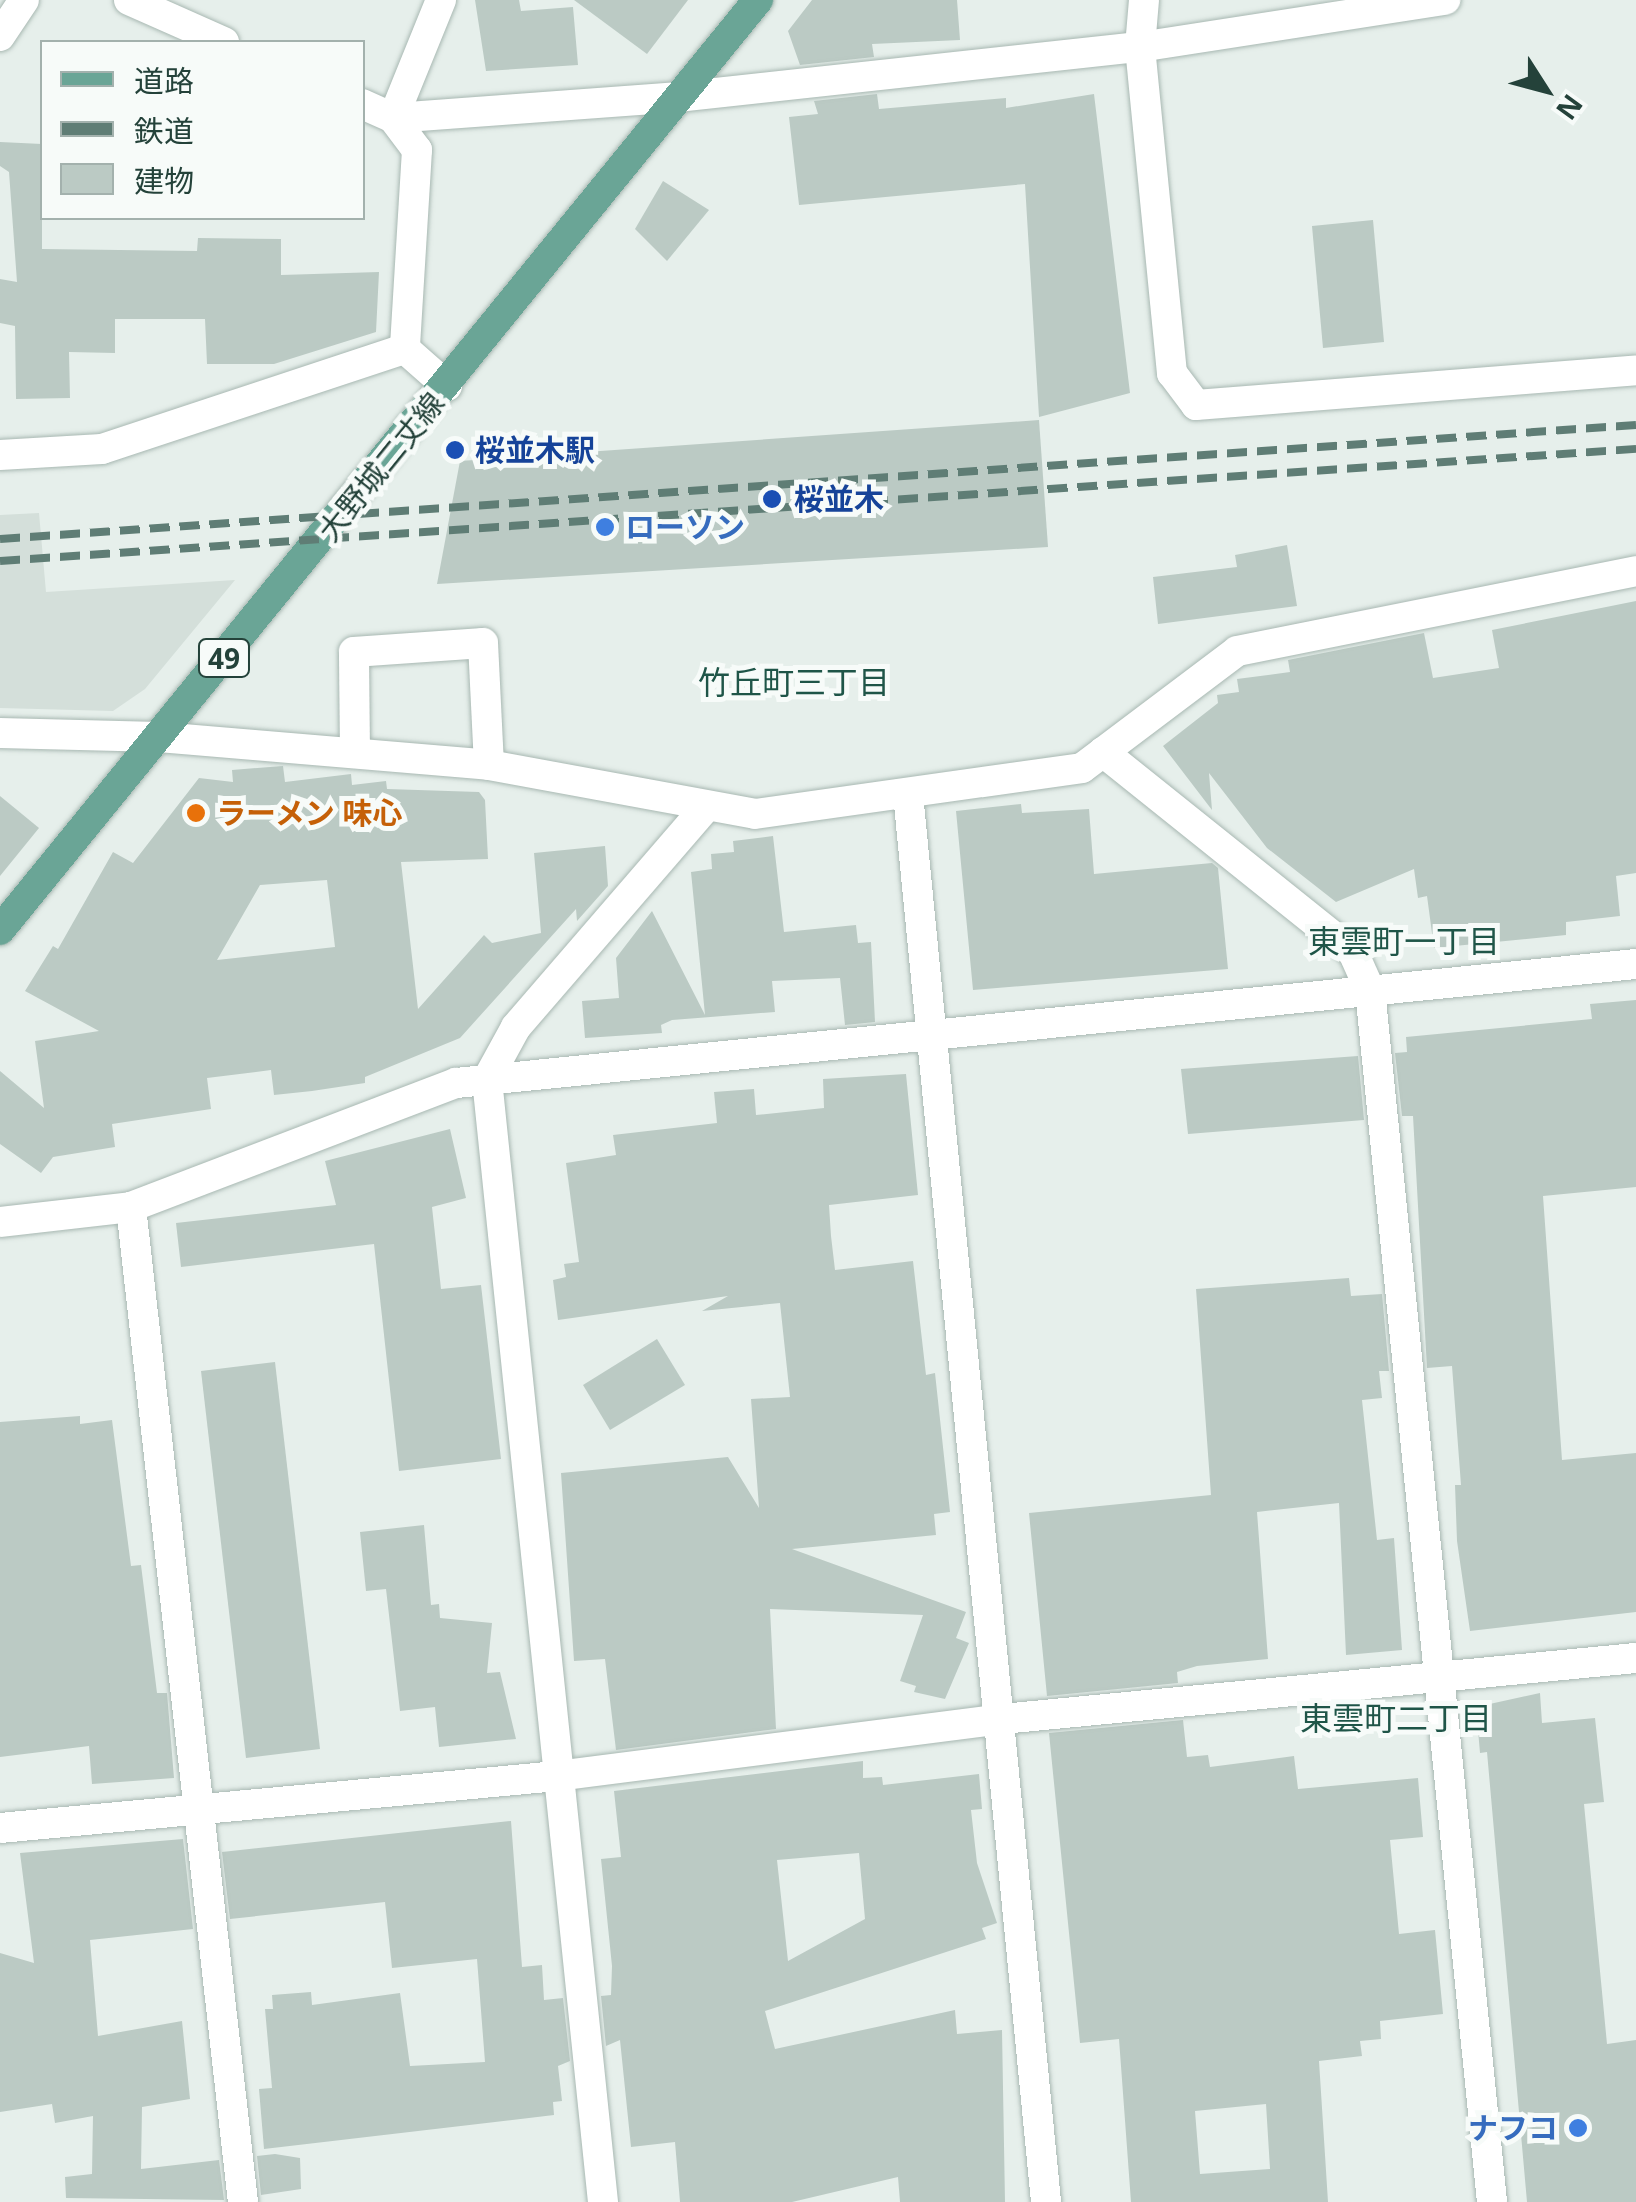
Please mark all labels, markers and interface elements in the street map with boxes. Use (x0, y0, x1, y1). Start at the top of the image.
legend (40, 40, 365, 220)
north arrow (1496, 40, 1596, 140)
text: 道路 (134, 60, 194, 101)
text: N (1548, 87, 1592, 128)
text: 鉄道 (134, 110, 194, 151)
text: 建物 (134, 160, 194, 201)
street label: 大野城二丈線 (310, 386, 452, 548)
place label: 桜並木駅 (475, 432, 595, 468)
marker: 桜並木駅 (444, 439, 466, 461)
place label: 桜並木 (794, 481, 884, 517)
marker: 桜並木 (759, 486, 785, 512)
place label: ローソン (625, 509, 745, 545)
marker: ローソン (594, 516, 616, 538)
road number: 49 (196, 635, 252, 681)
district label: 竹丘町三丁目 (698, 663, 890, 701)
place label: ラーメン 味心 (216, 795, 404, 831)
marker: ラーメン 味心 (185, 802, 207, 824)
district label: 東雲町一丁目 (1308, 922, 1500, 960)
district label: 東雲町二丁目 (1300, 1699, 1492, 1737)
place label: ナフコ (1468, 2110, 1558, 2146)
marker: ナフコ (1567, 2117, 1589, 2139)

